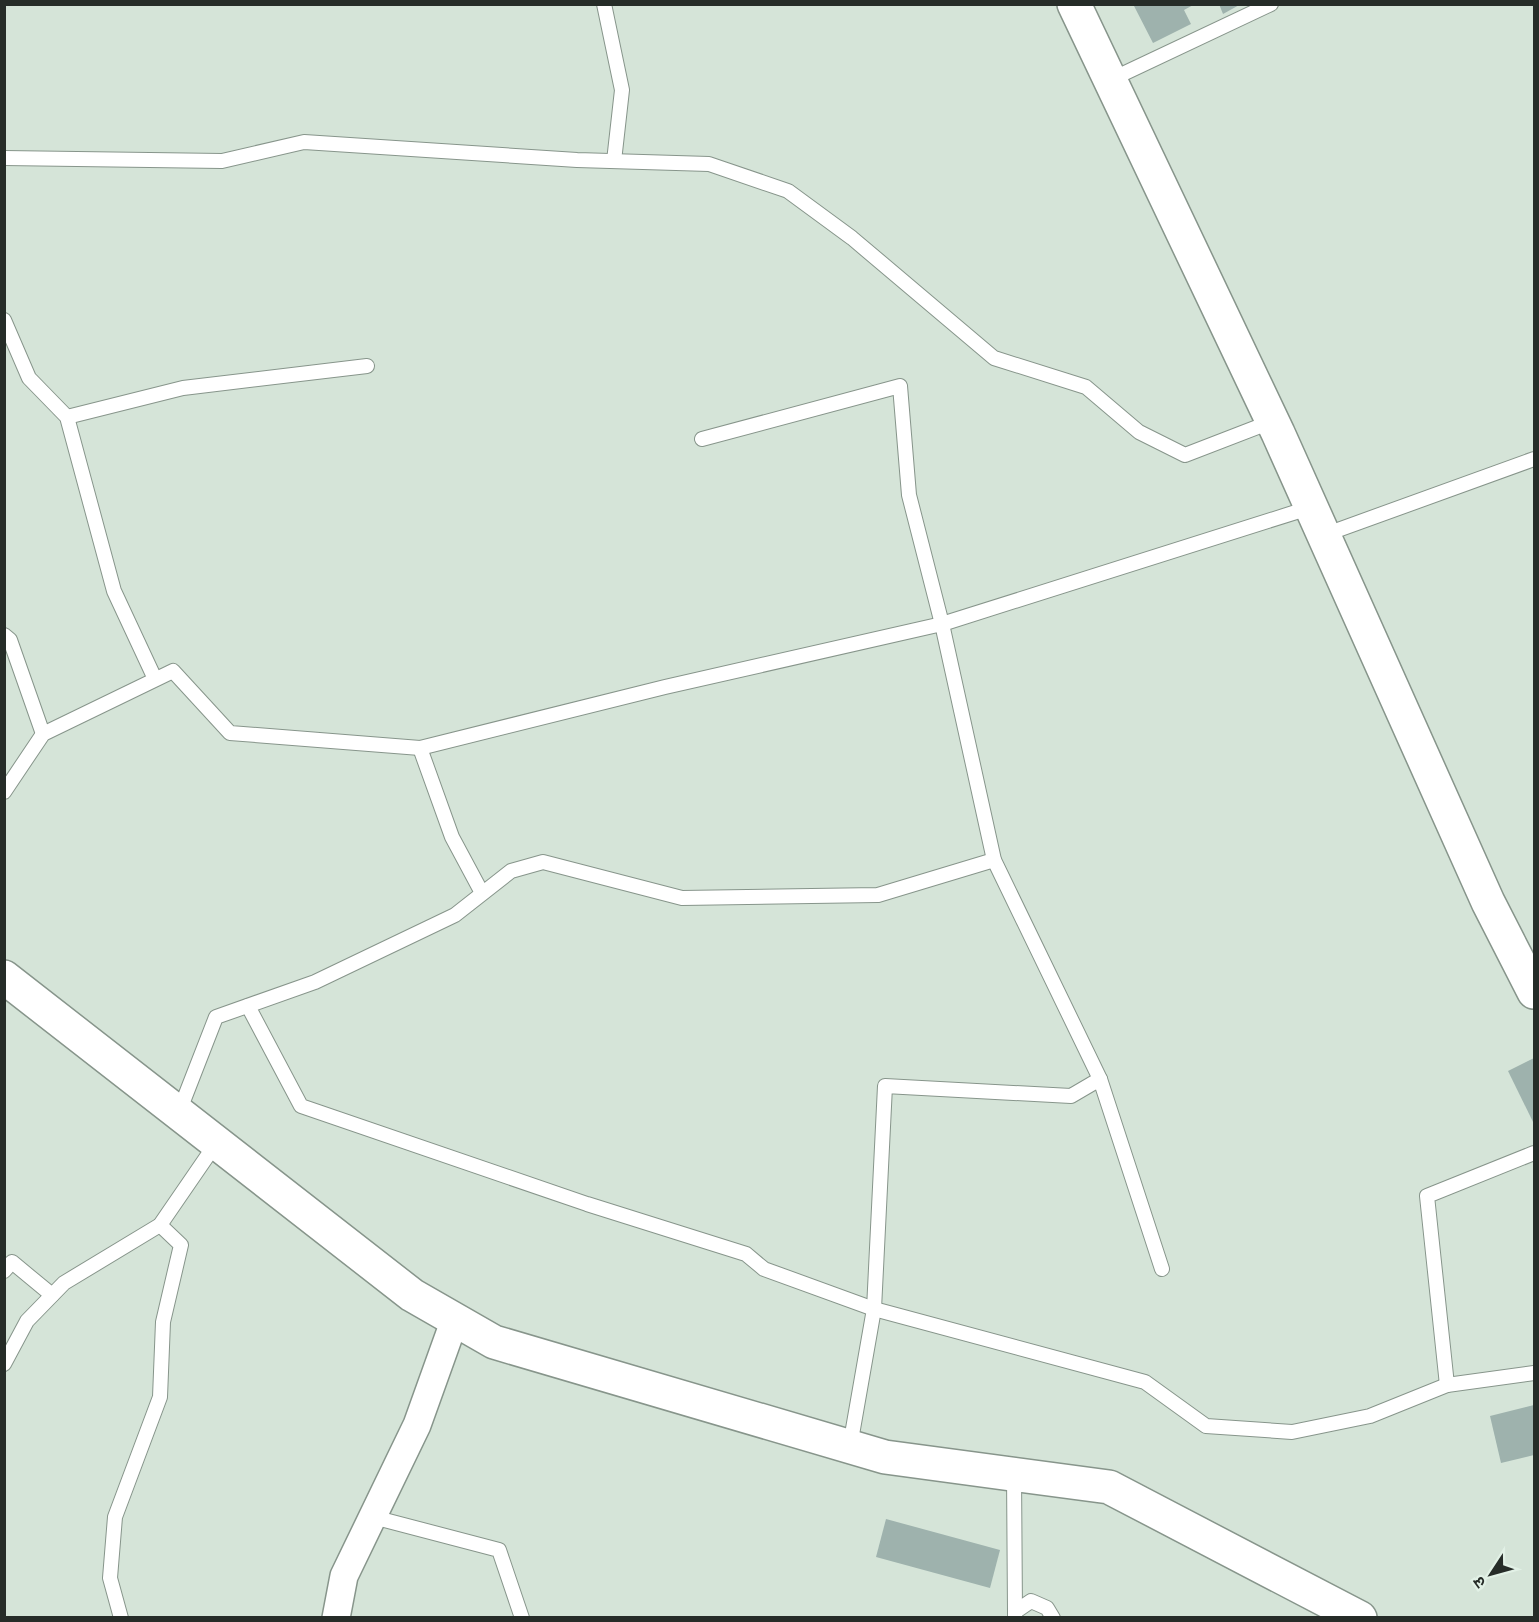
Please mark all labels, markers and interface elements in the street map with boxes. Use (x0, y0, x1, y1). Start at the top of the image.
north arrow (1461, 1544, 1521, 1604)
text: उ (1468, 1573, 1490, 1592)

